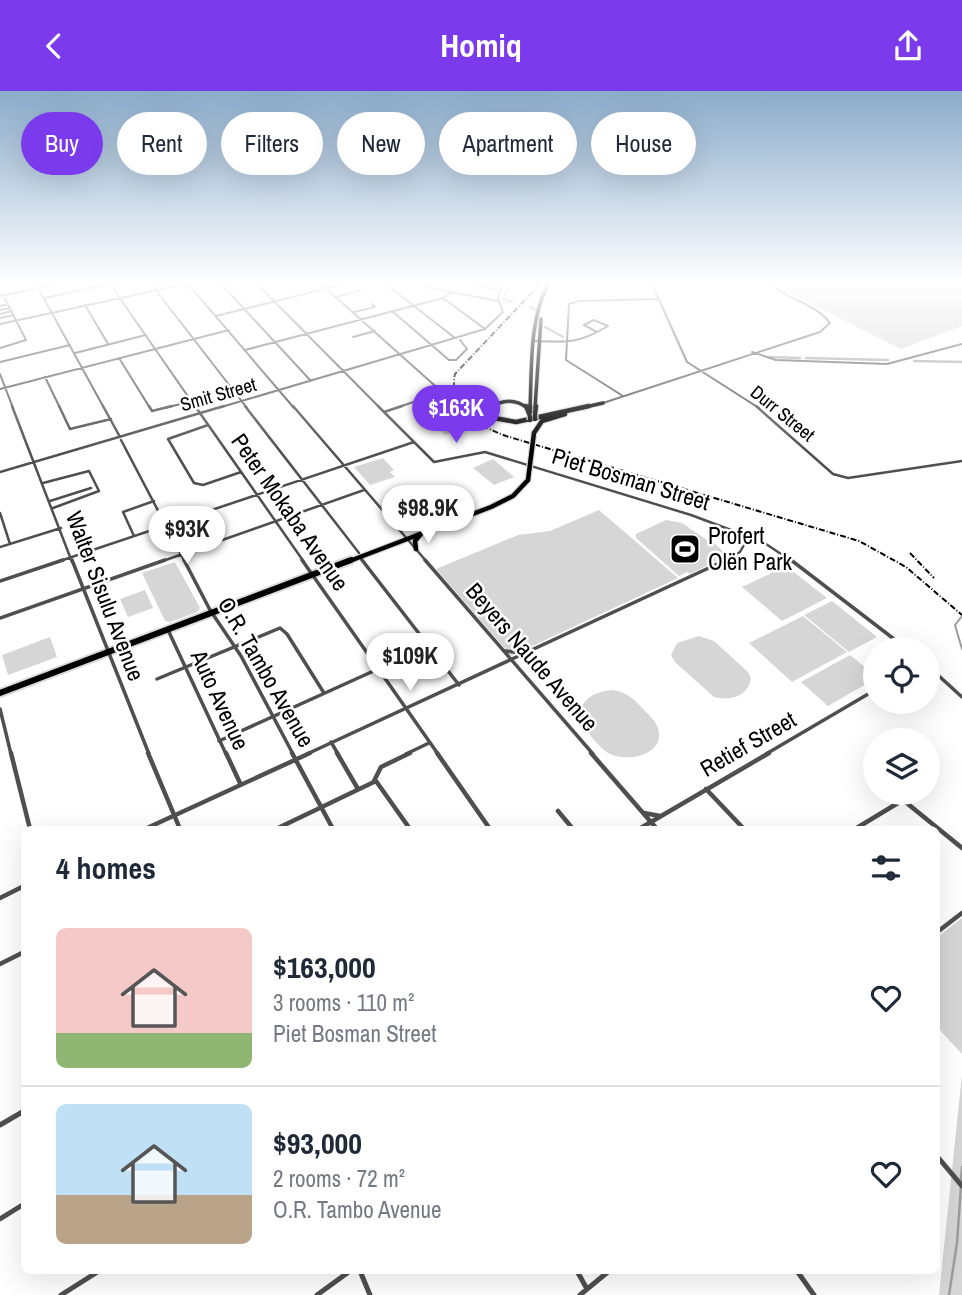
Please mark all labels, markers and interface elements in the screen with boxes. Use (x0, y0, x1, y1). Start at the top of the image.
text: Homiq (440, 24, 522, 67)
icon: back (35, 27, 73, 65)
icon: share (889, 27, 927, 65)
chip: Buy (21, 112, 103, 175)
chip: Rent (117, 112, 207, 175)
chip: Filters (221, 112, 323, 175)
chip: New (337, 112, 425, 175)
chip: Apartment (439, 112, 577, 175)
chip: House (591, 112, 696, 175)
street label: Smit Street (177, 371, 260, 417)
street label: Durr Street (745, 379, 821, 447)
pin: $163K (407, 385, 505, 445)
text: $163K (428, 392, 484, 423)
street label: Peter Mokaba Avenue (225, 427, 356, 596)
street label: Piet Bosman Street (548, 440, 714, 517)
pin: $98.9K (371, 485, 485, 545)
text: $98.9K (398, 492, 458, 523)
street label: Walter Sisulu Avenue (59, 507, 152, 685)
pin: $93K (146, 507, 228, 566)
text: $93K (164, 513, 210, 544)
place label: Profert Olën Park (708, 520, 792, 577)
sports icon: Profert Olën Park (668, 532, 702, 566)
street label: Beyers Naude Avenue (459, 576, 606, 738)
street label: O.R. Tambo Avenue (211, 591, 322, 752)
pin: $109K (361, 633, 459, 693)
map controls (863, 637, 940, 805)
button: locate (863, 637, 940, 714)
text: $109K (382, 640, 438, 671)
street label: Auto Avenue (183, 644, 257, 755)
street label: Retief Street (694, 704, 801, 783)
button: layers (863, 728, 940, 805)
text: 4 homes (56, 848, 156, 888)
icon: filters (867, 849, 905, 887)
text: $163,000 (273, 947, 376, 987)
icon: home (112, 956, 196, 1040)
icon: heart (867, 979, 905, 1017)
text: 3 rooms · 110 m² (273, 987, 414, 1018)
text: Piet Bosman Street (273, 1018, 437, 1049)
text: $93,000 (273, 1123, 362, 1163)
icon: home (112, 1132, 196, 1216)
icon: heart (867, 1155, 905, 1193)
text: 2 rooms · 72 m² (273, 1163, 405, 1194)
text: O.R. Tambo Avenue (273, 1194, 442, 1225)

